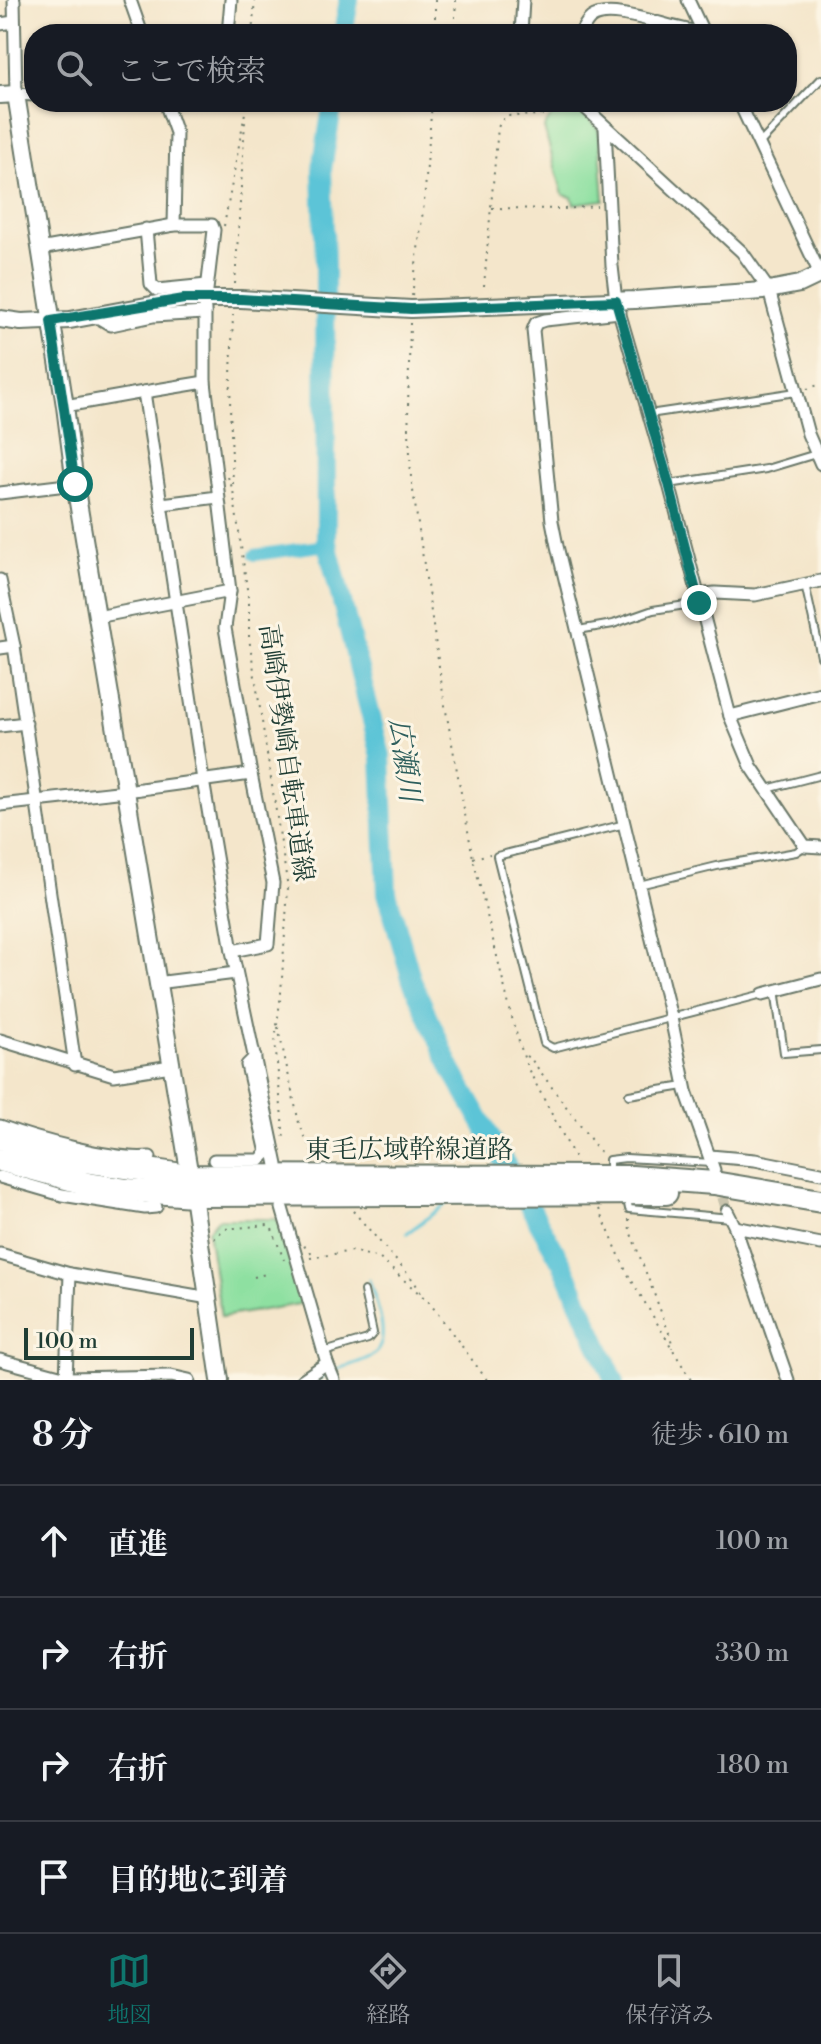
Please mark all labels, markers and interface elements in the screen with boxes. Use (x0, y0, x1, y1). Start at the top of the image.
search box (24, 24, 797, 112)
icon: search (52, 46, 96, 90)
text: ここで検索 (116, 53, 266, 91)
route start (57, 466, 93, 502)
route end (681, 585, 717, 621)
street label: 高崎伊勢崎自転車道線 (252, 622, 320, 884)
water label: 広瀬川 (381, 716, 428, 807)
street label: 東毛広域幹線道路 (305, 1134, 513, 1166)
scale bar (24, 1324, 194, 1360)
text: 100 m (36, 1328, 98, 1355)
text: 8 分 (32, 1415, 93, 1457)
text: 徒歩 · 610 m (651, 1419, 789, 1451)
icon: ahead (32, 1519, 76, 1563)
text: 100 m (716, 1525, 789, 1557)
text: 直進 (108, 1526, 168, 1564)
icon: right (32, 1631, 76, 1675)
text: 330 m (715, 1637, 789, 1669)
text: 右折 (108, 1638, 168, 1676)
icon: right (32, 1743, 76, 1787)
text: 180 m (717, 1749, 789, 1781)
text: 右折 (108, 1750, 168, 1788)
icon: arrive (32, 1855, 76, 1899)
text: 目的地に到着 (108, 1862, 288, 1900)
tab: 地図 (107, 1949, 152, 2029)
tab: 経路 (366, 1949, 411, 2029)
tab: 保存済み (625, 1949, 714, 2029)

